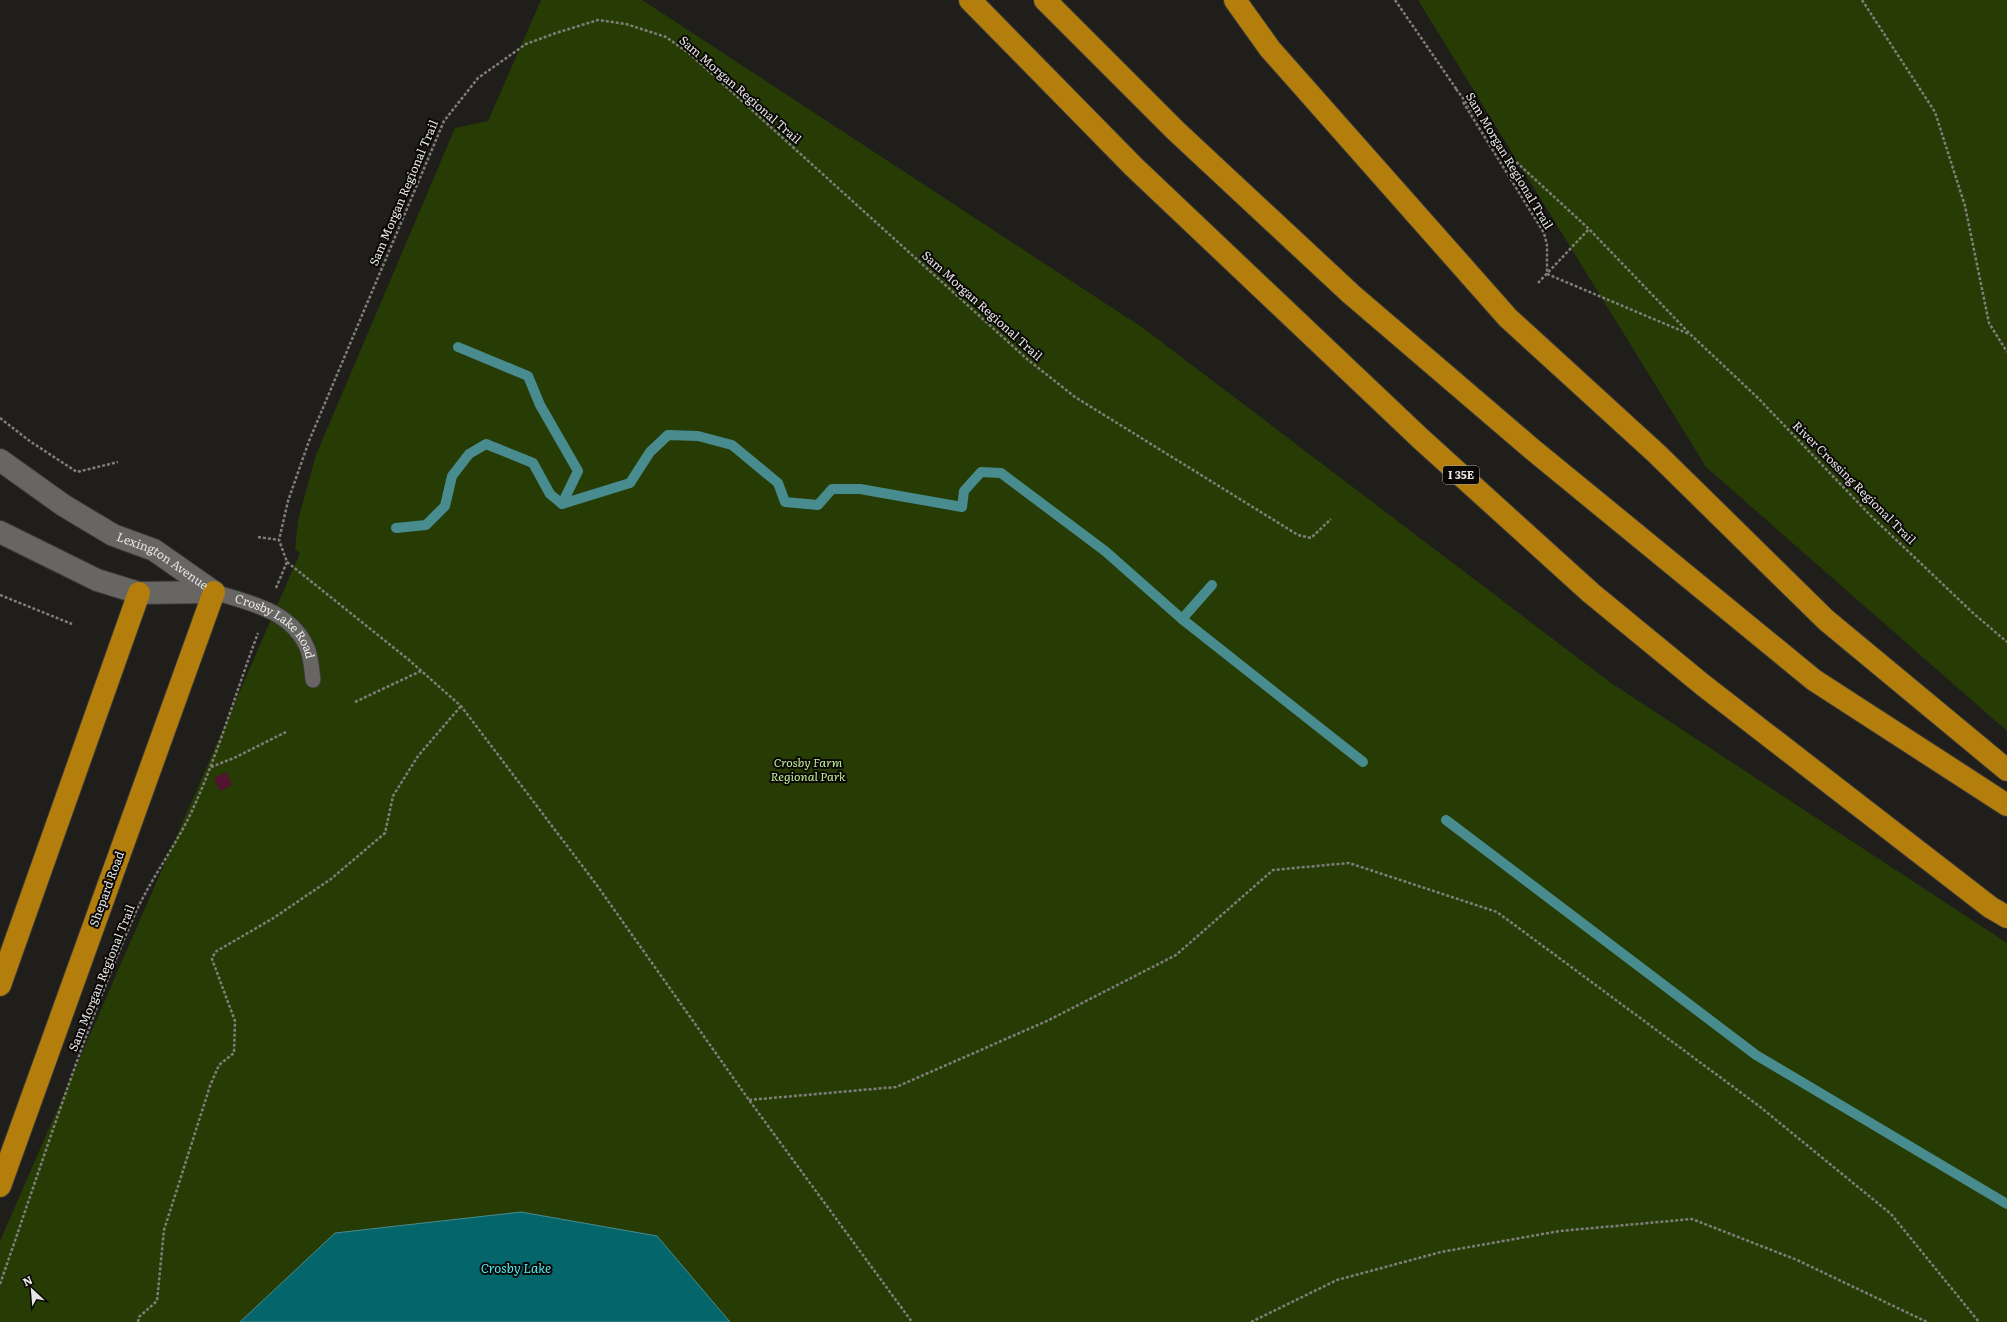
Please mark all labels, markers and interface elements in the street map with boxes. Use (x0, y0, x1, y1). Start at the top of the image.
street label: Sam Morgan Regional Trail (676, 31, 806, 147)
street label: Sam Morgan Regional Trail (1462, 89, 1558, 232)
street label: Sam Morgan Regional Trail (364, 117, 442, 268)
street label: Sam Morgan Regional Trail (918, 246, 1047, 364)
street label: River Crossing Regional Trail (1789, 417, 1920, 548)
road number: I 35E (1443, 466, 1479, 484)
street label: Lexington Avenue (114, 527, 213, 593)
street label: Crosby Lake Road (233, 589, 320, 661)
park label: Crosby Farm Regional Park (770, 753, 846, 785)
street label: Shepard Road (84, 848, 128, 929)
street label: Sam Morgan Regional Trail (63, 902, 139, 1054)
water label: Crosby Lake (481, 1258, 551, 1277)
north arrow (12, 1270, 52, 1310)
text: N (20, 1271, 35, 1289)

